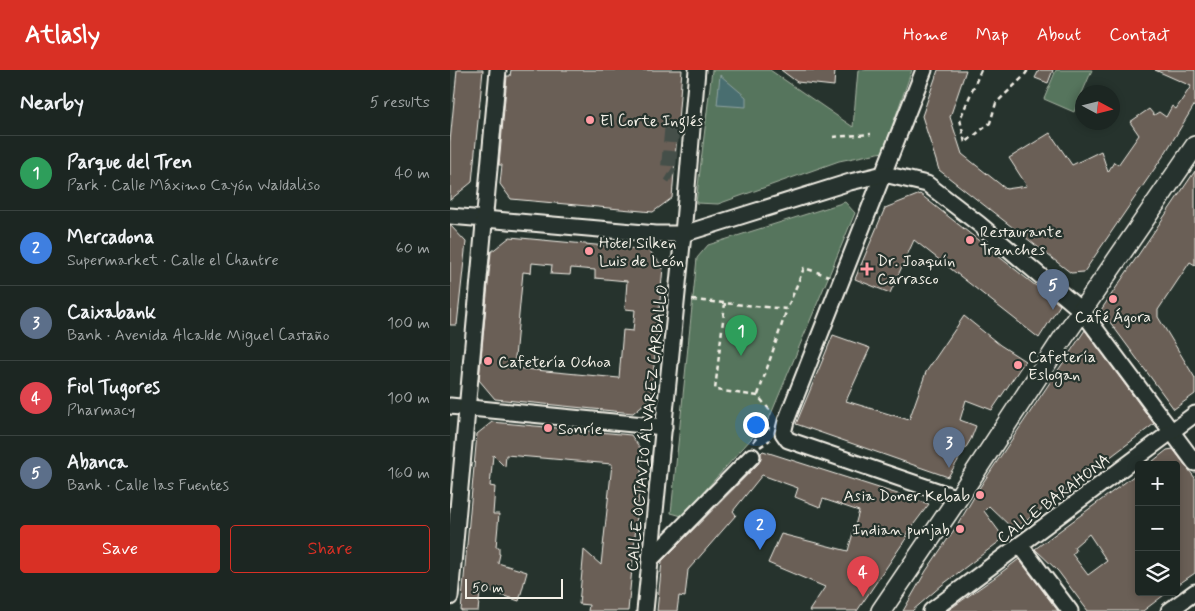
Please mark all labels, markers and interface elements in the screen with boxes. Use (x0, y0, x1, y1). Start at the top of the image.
text: Atlasly (25, 20, 100, 51)
text: Home (903, 23, 948, 47)
text: Map (976, 23, 1009, 47)
text: About (1037, 23, 1081, 47)
text: Contact (1109, 23, 1170, 47)
north arrow (1075, 85, 1120, 130)
text: Nearby (20, 89, 84, 117)
text: 5 results (370, 92, 430, 113)
place label: El Corte Inglés (600, 111, 703, 133)
marker: El Corte Inglés (584, 114, 596, 126)
text: Parque del Tren (67, 150, 192, 175)
text: 1 (32, 163, 40, 184)
text: 40 m (394, 163, 430, 184)
text: Park · Calle Máximo Cayón Waldaliso (67, 175, 320, 196)
place label: Restaurante Tranches (980, 222, 1062, 261)
text: Mercadona (67, 225, 154, 250)
place label: Hotel Silken Luis de León (599, 233, 684, 272)
marker: Restaurante Tranches (964, 234, 976, 246)
text: 2 (32, 238, 40, 259)
text: 60 m (396, 238, 430, 259)
marker: Hotel Silken Luis de León (583, 245, 595, 257)
text: Supermarket · Calle el Chantre (67, 250, 279, 271)
place label: Dr. Joaquín Carrasco (877, 251, 955, 290)
marker: Dr. Joaquín Carrasco (861, 263, 873, 275)
pin: 5 (1037, 269, 1069, 310)
street label: CALLE OCTAVIO ÁLVAREZ CARBALLO (622, 284, 673, 573)
marker: Café Ágora (1107, 293, 1119, 305)
text: Caixabank (67, 300, 156, 325)
place label: Café Ágora (1075, 307, 1151, 328)
text: 3 (32, 313, 40, 334)
text: 100 m (387, 313, 430, 334)
pin: 1 (725, 315, 757, 356)
text: Bank · Avenida Alcalde Miguel Castaño (67, 325, 330, 346)
place label: Cafetería Eslogan (1028, 347, 1096, 387)
place label: Cafetería Ochoa (498, 352, 611, 373)
marker: Cafetería Ochoa (482, 355, 494, 367)
marker: Cafetería Eslogan (1012, 359, 1024, 371)
text: Fiol Tugores (67, 375, 160, 400)
text: 4 (31, 388, 41, 409)
text: 100 m (387, 388, 430, 409)
text: Pharmacy (67, 400, 135, 421)
your location (743, 412, 769, 438)
place label: Sonríe (558, 419, 603, 440)
marker: Sonríe (542, 422, 554, 434)
pin: 3 (933, 427, 965, 468)
text: Abanca (67, 450, 128, 475)
street label: CALLE BARAHONA (993, 450, 1115, 549)
map controls (1135, 461, 1180, 596)
button: + (1135, 461, 1180, 506)
text: 5 (31, 463, 41, 484)
text: 160 m (387, 463, 430, 484)
text: Bank · Calle las Fuentes (67, 475, 229, 496)
place label: Asia Doner Kebab (843, 486, 970, 507)
marker: Asia Doner Kebab (974, 489, 986, 501)
button: − (1135, 506, 1180, 551)
pin: 2 (744, 509, 776, 550)
place label: Indian punjab (852, 520, 950, 541)
marker: Indian punjab (954, 523, 966, 535)
button: Save (20, 525, 220, 573)
button: Share (230, 525, 430, 573)
button: layers (1135, 551, 1180, 596)
pin: 4 (847, 556, 879, 597)
scale bar (465, 576, 562, 599)
text: 50 m (472, 579, 503, 597)

